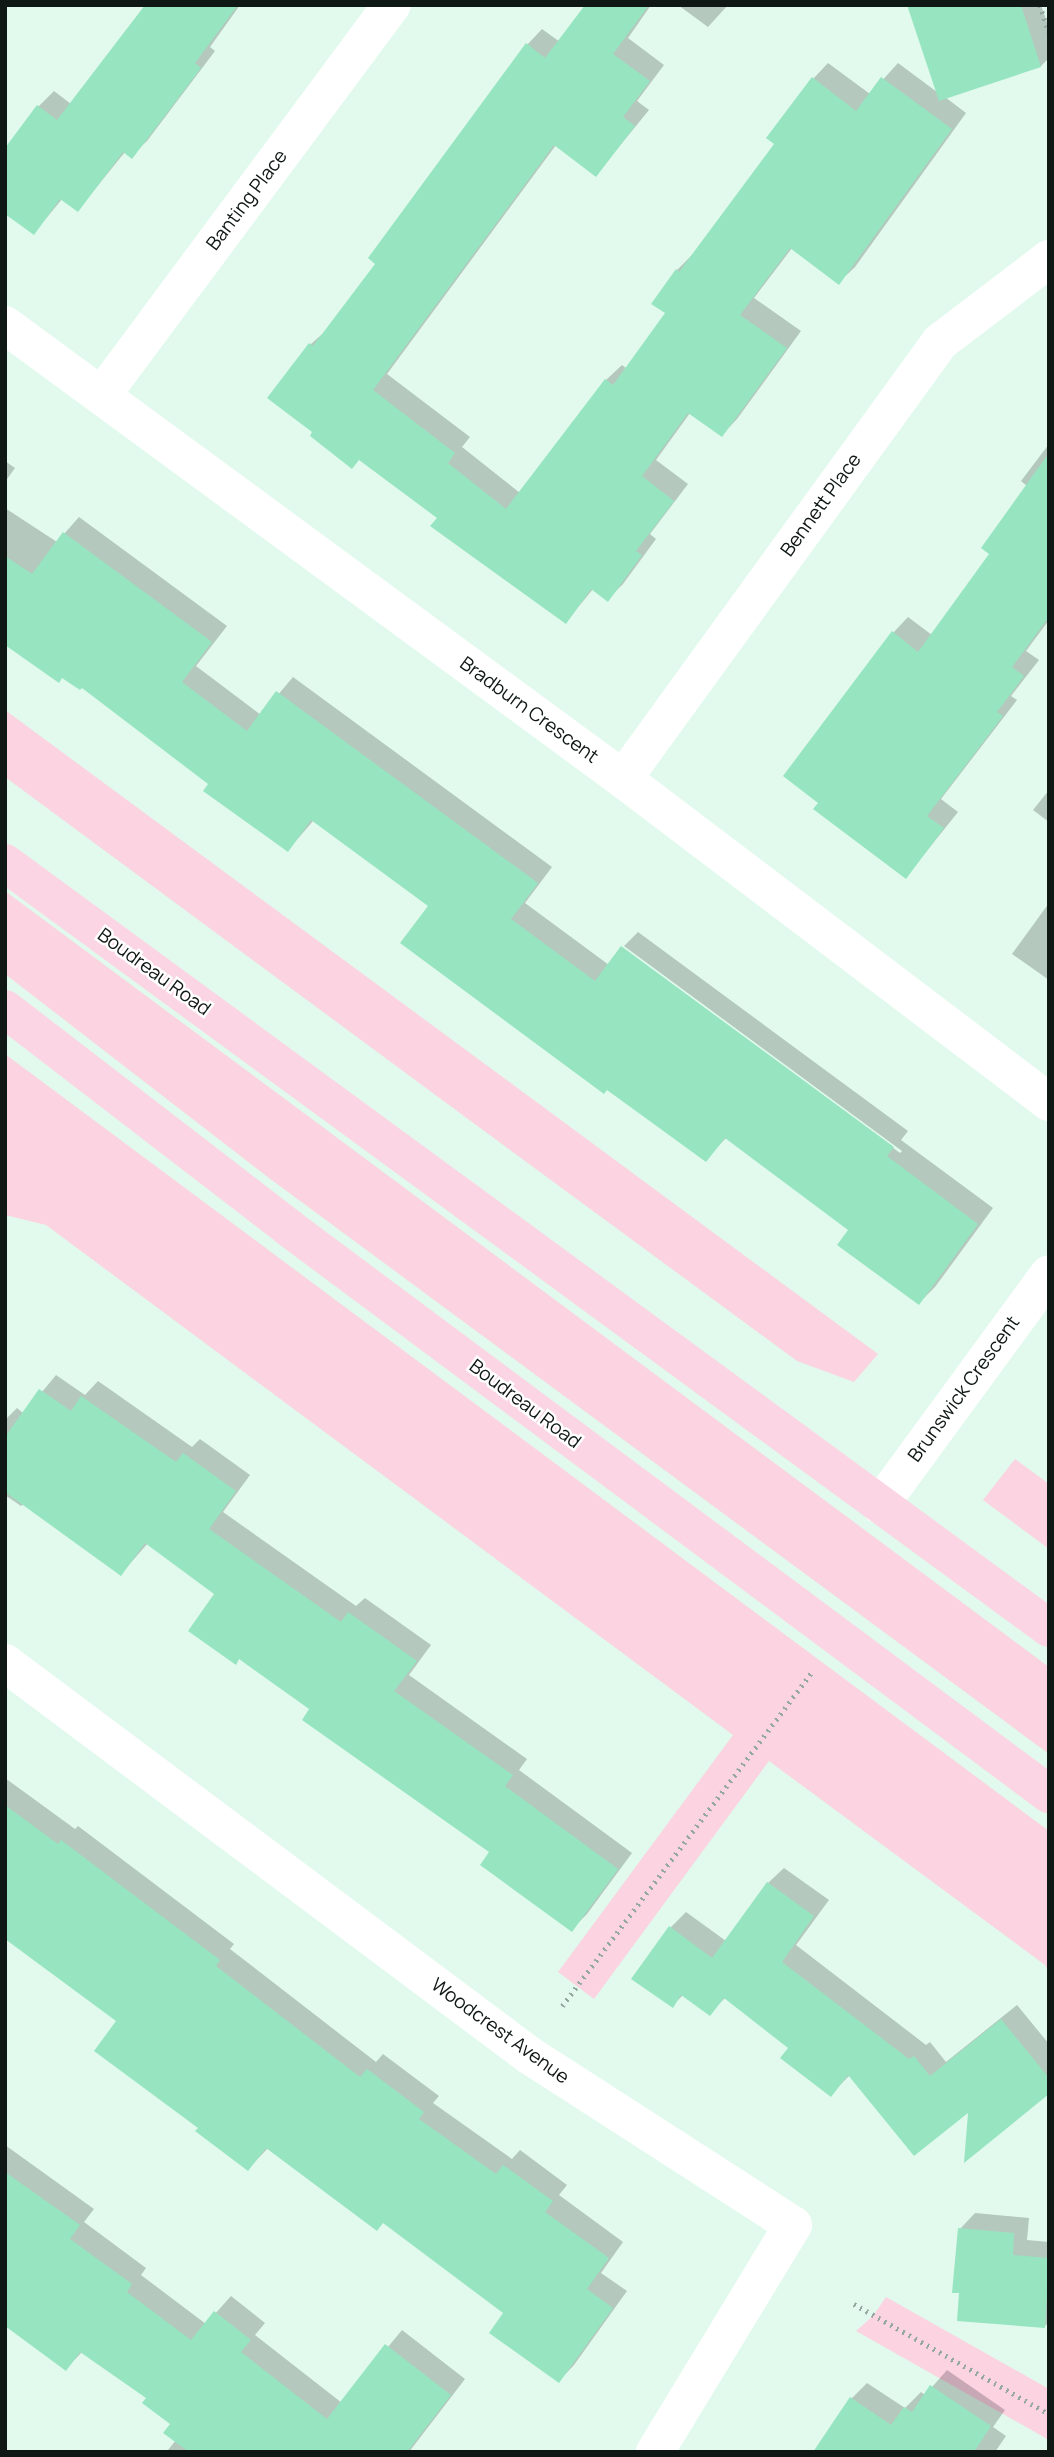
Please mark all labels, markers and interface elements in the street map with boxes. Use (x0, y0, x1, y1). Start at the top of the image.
street label: Banting Place (202, 145, 292, 255)
street label: Bennett Place (776, 449, 866, 561)
street label: Bradburn Crescent (455, 652, 603, 768)
street label: Boudreau Road (93, 923, 215, 1021)
street label: Brunswick Crescent (903, 1312, 1025, 1466)
street label: Boudreau Road (465, 1355, 585, 1453)
street label: Woodcrest Avenue (427, 1973, 573, 2089)

